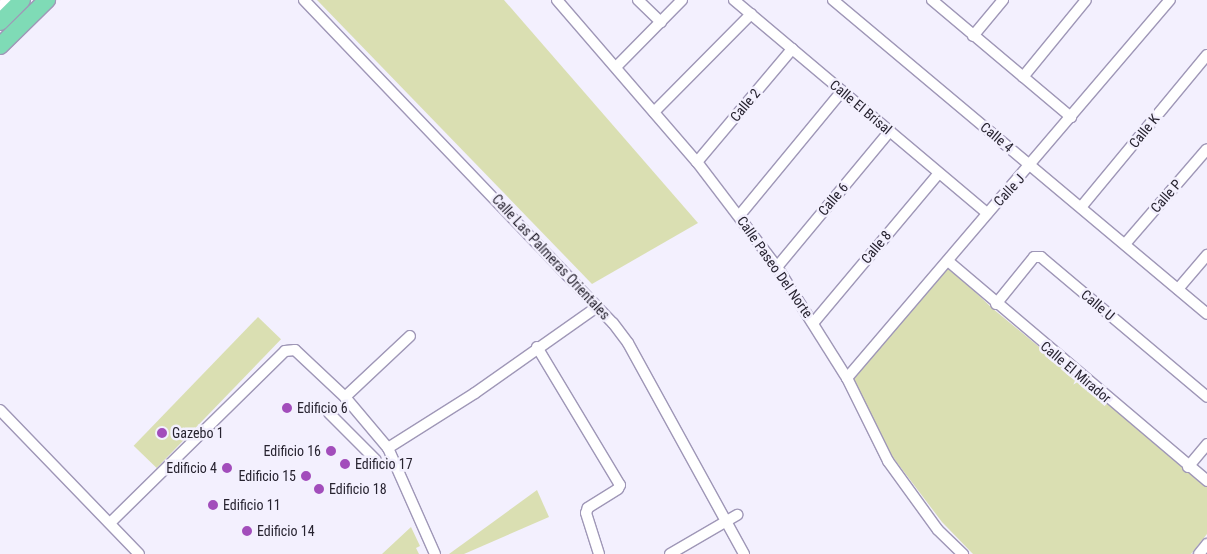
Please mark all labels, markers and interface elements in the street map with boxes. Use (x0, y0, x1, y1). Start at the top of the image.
street label: Calle El Brisal (827, 76, 895, 138)
street label: Calle 2 (726, 85, 764, 125)
street label: Calle K (1125, 111, 1163, 151)
street label: Calle 4 (977, 118, 1017, 156)
street label: Calle J (990, 171, 1028, 209)
street label: Calle P (1147, 176, 1185, 216)
street label: Calle 6 (814, 179, 852, 219)
street label: Calle Las Palmeras Orientales (489, 191, 613, 323)
street label: Calle Paseo Del Norte (734, 213, 816, 321)
street label: Calle 8 (857, 227, 895, 267)
street label: Calle U (1078, 286, 1118, 324)
street label: Calle El Mirador (1037, 338, 1115, 406)
place label: Edificio 6 (297, 400, 348, 416)
marker: Edificio 6 (281, 402, 293, 414)
place label: Gazebo 1 (172, 425, 224, 441)
marker: Gazebo 1 (156, 427, 168, 439)
place label: Edificio 16 (263, 443, 321, 459)
marker: Edificio 16 (325, 445, 337, 457)
place label: Edificio 17 (355, 456, 413, 472)
marker: Edificio 17 (339, 458, 351, 470)
place label: Edificio 4 (166, 460, 217, 476)
marker: Edificio 4 (221, 462, 233, 474)
place label: Edificio 15 (238, 468, 296, 484)
marker: Edificio 15 (300, 470, 312, 482)
place label: Edificio 18 (329, 481, 387, 497)
marker: Edificio 18 (313, 483, 325, 495)
place label: Edificio 11 (223, 497, 281, 513)
marker: Edificio 11 (207, 499, 219, 511)
place label: Edificio 14 (257, 523, 315, 539)
marker: Edificio 14 (241, 525, 253, 537)

